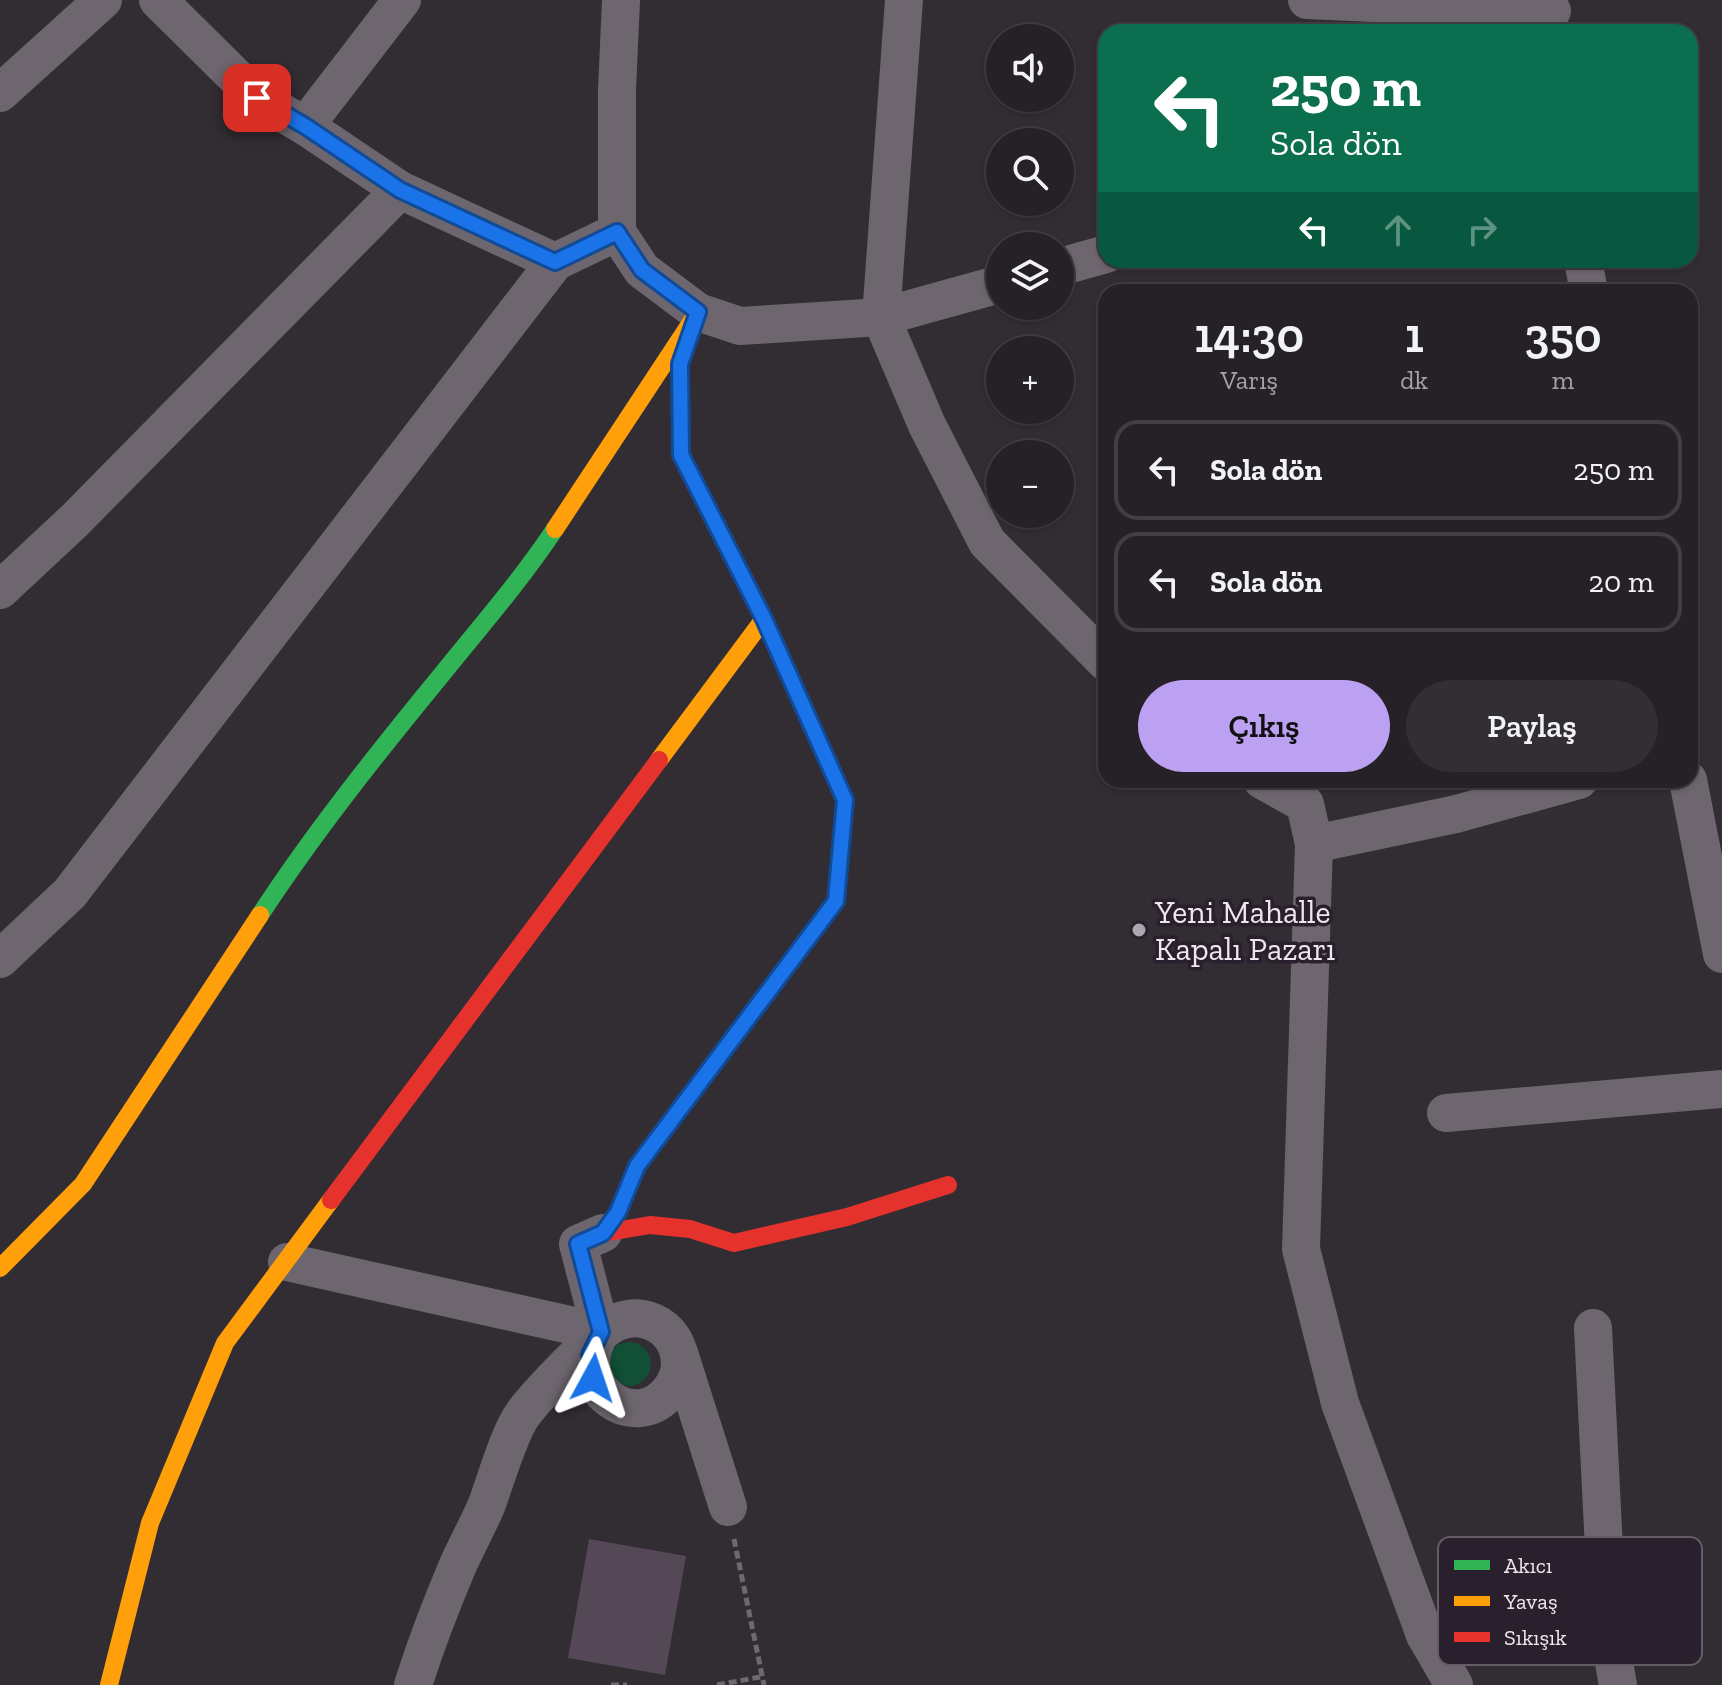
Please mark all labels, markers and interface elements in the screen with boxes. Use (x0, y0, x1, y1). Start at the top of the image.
map controls (986, 24, 1074, 528)
button: sound (986, 24, 1074, 112)
text: 250 m (1270, 53, 1421, 120)
icon: left (1138, 56, 1242, 160)
pin (223, 64, 291, 132)
icon: arrive (235, 76, 279, 120)
text: Sola dön (1270, 121, 1402, 164)
button: search (986, 128, 1074, 216)
icon: left (1292, 208, 1336, 252)
icon: ahead (1376, 208, 1420, 252)
icon: right (1460, 208, 1504, 252)
button: layers (986, 232, 1074, 320)
text: 14:30 (1194, 307, 1304, 364)
text: 1 (1405, 307, 1424, 364)
text: 350 (1524, 307, 1602, 364)
button: + (986, 336, 1074, 424)
text: Varış (1220, 364, 1278, 396)
text: dk (1400, 364, 1428, 396)
text: m (1552, 364, 1574, 396)
button: − (986, 440, 1074, 528)
icon: left (1142, 448, 1186, 492)
text: Sola dön (1210, 452, 1322, 488)
text: 250 m (1573, 452, 1654, 488)
icon: left (1142, 560, 1186, 604)
text: Sola dön (1210, 564, 1322, 600)
text: 20 m (1589, 564, 1654, 600)
button: Çıkış (1138, 680, 1390, 772)
button: Paylaş (1406, 680, 1658, 772)
place label: Yeni Mahalle Kapalı Pazarı (1154, 893, 1335, 968)
marker: Yeni Mahalle Kapalı Pazarı (1130, 921, 1148, 939)
position arrow (551, 1336, 635, 1420)
legend (1438, 1537, 1702, 1665)
text: Akıcı (1504, 1552, 1552, 1579)
text: Yavaş (1503, 1588, 1558, 1615)
text: Sıkışık (1504, 1624, 1567, 1651)

